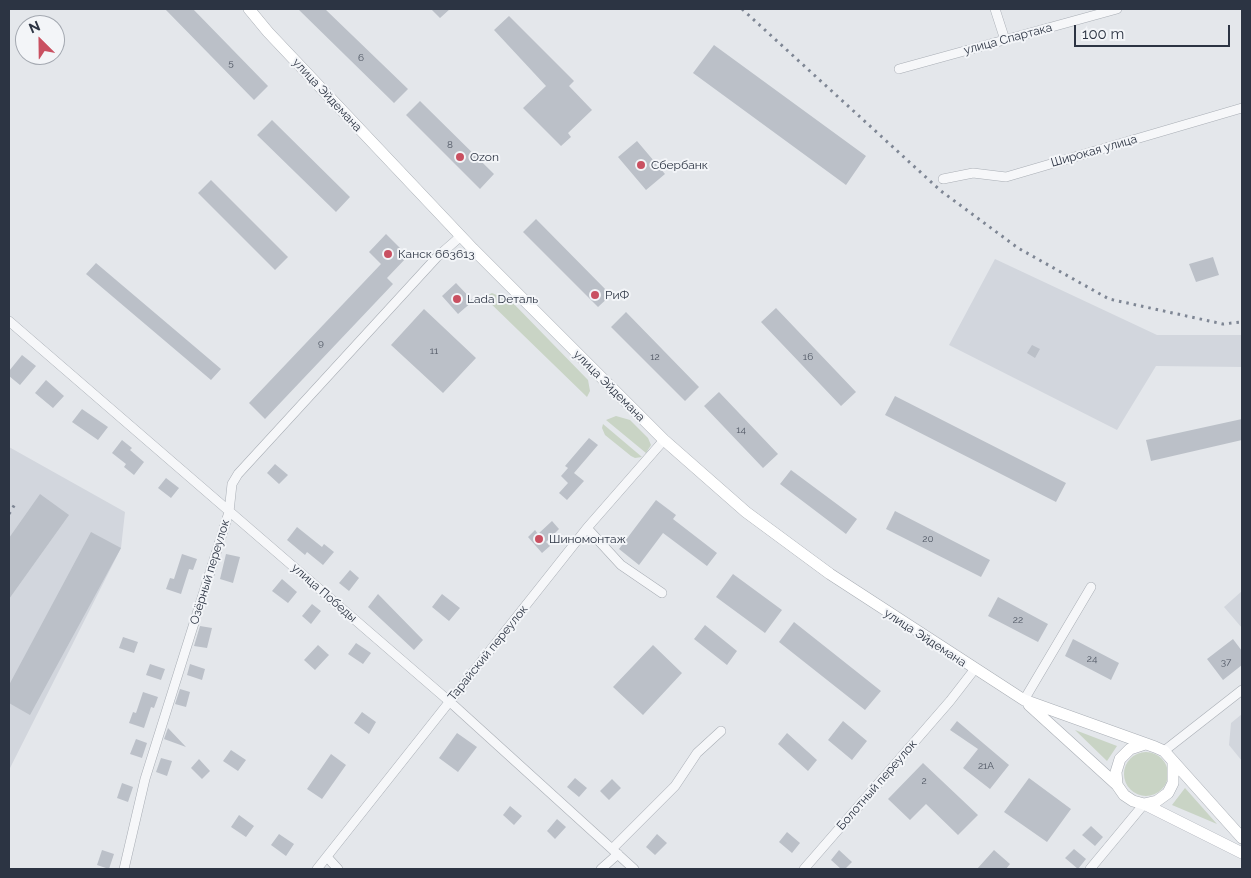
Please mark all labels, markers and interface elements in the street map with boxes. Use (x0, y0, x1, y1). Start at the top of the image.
north arrow (15, 15, 65, 65)
scale bar (1076, 15, 1232, 47)
text: N (26, 18, 43, 37)
street label: улица Спартака (962, 20, 1054, 58)
text: 100 m (1082, 25, 1124, 43)
house number: 6 (358, 52, 364, 64)
street label: улица Эйдемана (289, 55, 365, 135)
house number: 5 (228, 57, 234, 69)
street label: Широкая улица (1049, 132, 1139, 170)
house number: 8 (447, 139, 453, 151)
place label: Ozon (470, 150, 499, 164)
marker: Ozon (454, 151, 466, 163)
place label: Сбербанк (651, 158, 708, 172)
marker: Сбербанк (635, 159, 647, 171)
place label: Канск 663613 (398, 247, 475, 261)
marker: Канск 663613 (382, 248, 394, 260)
place label: РиФ (605, 288, 629, 302)
marker: РиФ (589, 289, 601, 301)
place label: Lada Dеталь (467, 292, 538, 306)
marker: Lada Dеталь (451, 293, 463, 305)
house number: 9 (318, 337, 324, 349)
house number: 11 (430, 345, 438, 357)
street label: улица Эйдемана (570, 347, 648, 425)
house number: 12 (650, 351, 660, 363)
house number: 16 (803, 351, 813, 363)
house number: 14 (736, 424, 746, 436)
street label: Озёрный переулок (187, 518, 233, 626)
place label: Шиномонтаж (549, 532, 626, 546)
marker: Шиномонтаж (533, 533, 545, 545)
house number: 20 (922, 533, 934, 545)
street label: улица Победы (288, 561, 360, 625)
street label: Тарайский переулок (445, 602, 531, 704)
street label: улица Эйдемана (881, 606, 969, 670)
house number: 22 (1013, 614, 1023, 626)
house number: 24 (1087, 653, 1097, 665)
house number: 37 (1221, 656, 1231, 668)
street label: Болотный переулок (834, 737, 920, 833)
house number: 21А (978, 760, 994, 772)
house number: 2 (921, 775, 927, 787)

